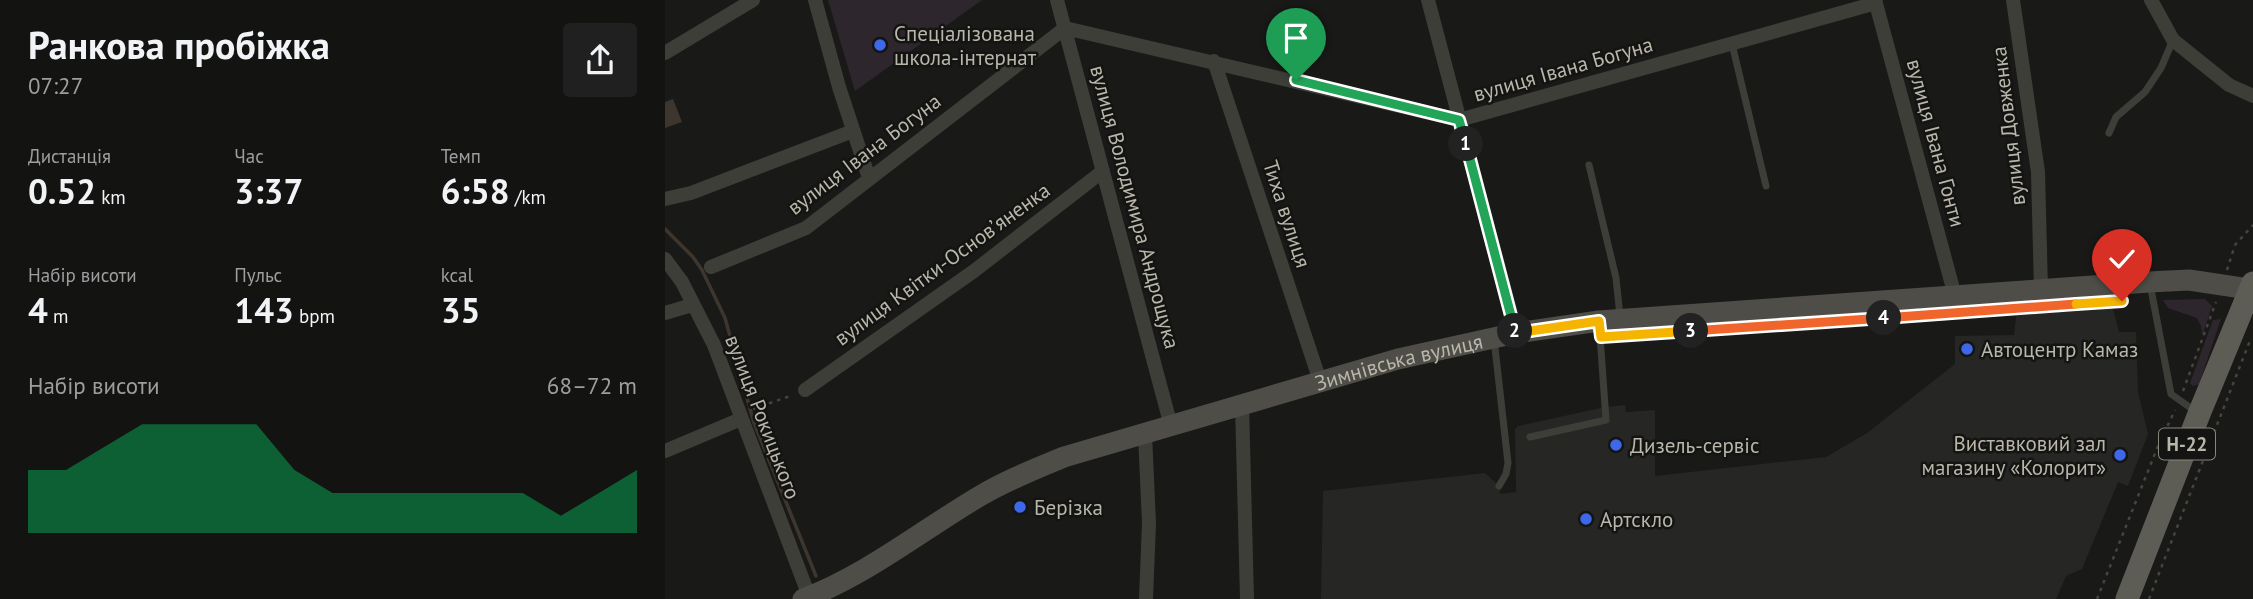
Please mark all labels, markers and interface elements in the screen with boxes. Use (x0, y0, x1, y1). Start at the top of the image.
pin (1266, 8, 1326, 80)
icon: arrive (1277, 19, 1315, 57)
text: Ранкова пробіжка (28, 20, 330, 69)
place label: Спеціалізована школа-інтернат (894, 20, 1037, 71)
button: share (563, 23, 637, 97)
street label: вулиця Івана Богуна (1470, 30, 1656, 108)
marker: Спеціалізована школа-інтернат (872, 37, 888, 53)
street label: вулиця Довженка (1985, 45, 2031, 207)
street label: вулиця Івана Гонти (1901, 56, 1971, 230)
street label: вулиця Володимира Андрощука (1084, 62, 1186, 352)
text: 07:27 (28, 71, 83, 100)
street label: вулиця Івана Богуна (782, 87, 946, 221)
pin: 1 (1449, 127, 1483, 162)
text: 1 (1460, 131, 1471, 155)
text: Дистанція (28, 144, 111, 168)
text: Час (234, 144, 264, 168)
text: Темп (441, 144, 481, 168)
street label: Тиха вулиця (1257, 157, 1317, 271)
text: 0.52 (28, 168, 96, 214)
text: 3:37 (234, 168, 303, 214)
text: 6:58 (441, 168, 510, 214)
street label: вулиця Квітки-Основʼяненка (829, 177, 1055, 351)
text: km (96, 185, 126, 209)
text: /km (510, 185, 546, 209)
pin (2092, 229, 2152, 301)
icon: check (2103, 240, 2141, 278)
text: Набір висоти (28, 263, 137, 287)
text: Пульс (234, 263, 282, 287)
text: kcal (441, 263, 473, 287)
text: 4 (28, 287, 48, 333)
text: 143 (234, 287, 294, 333)
text: 35 (441, 287, 480, 333)
pin: 4 (1867, 300, 1901, 336)
text: m (48, 304, 68, 328)
text: bpm (294, 304, 335, 328)
text: 4 (1878, 305, 1889, 329)
pin: 2 (1497, 314, 1533, 348)
pin: 3 (1674, 314, 1709, 348)
text: 2 (1509, 318, 1520, 342)
text: 3 (1685, 318, 1696, 342)
street label: Зимнівська вулиця (1311, 327, 1485, 396)
street label: вулиця Рокицького (719, 331, 807, 503)
place label: Автоцентр Камаз (1981, 336, 2138, 363)
marker: Автоцентр Камаз (1959, 341, 1975, 357)
text: Набір висоти (28, 371, 160, 400)
text: 68–72 m (547, 371, 637, 400)
road number: Н-22 (2159, 428, 2215, 460)
place label: Виставковий зал магазину «Колорит» (1922, 430, 2106, 481)
place label: Дизель-сервіс (1630, 432, 1759, 459)
marker: Дизель-сервіс (1608, 437, 1624, 453)
marker: Виставковий зал магазину «Колорит» (2112, 447, 2128, 463)
place label: Берізка (1034, 494, 1103, 521)
marker: Берізка (1012, 499, 1028, 515)
place label: Артскло (1600, 506, 1673, 533)
marker: Артскло (1578, 511, 1594, 527)

